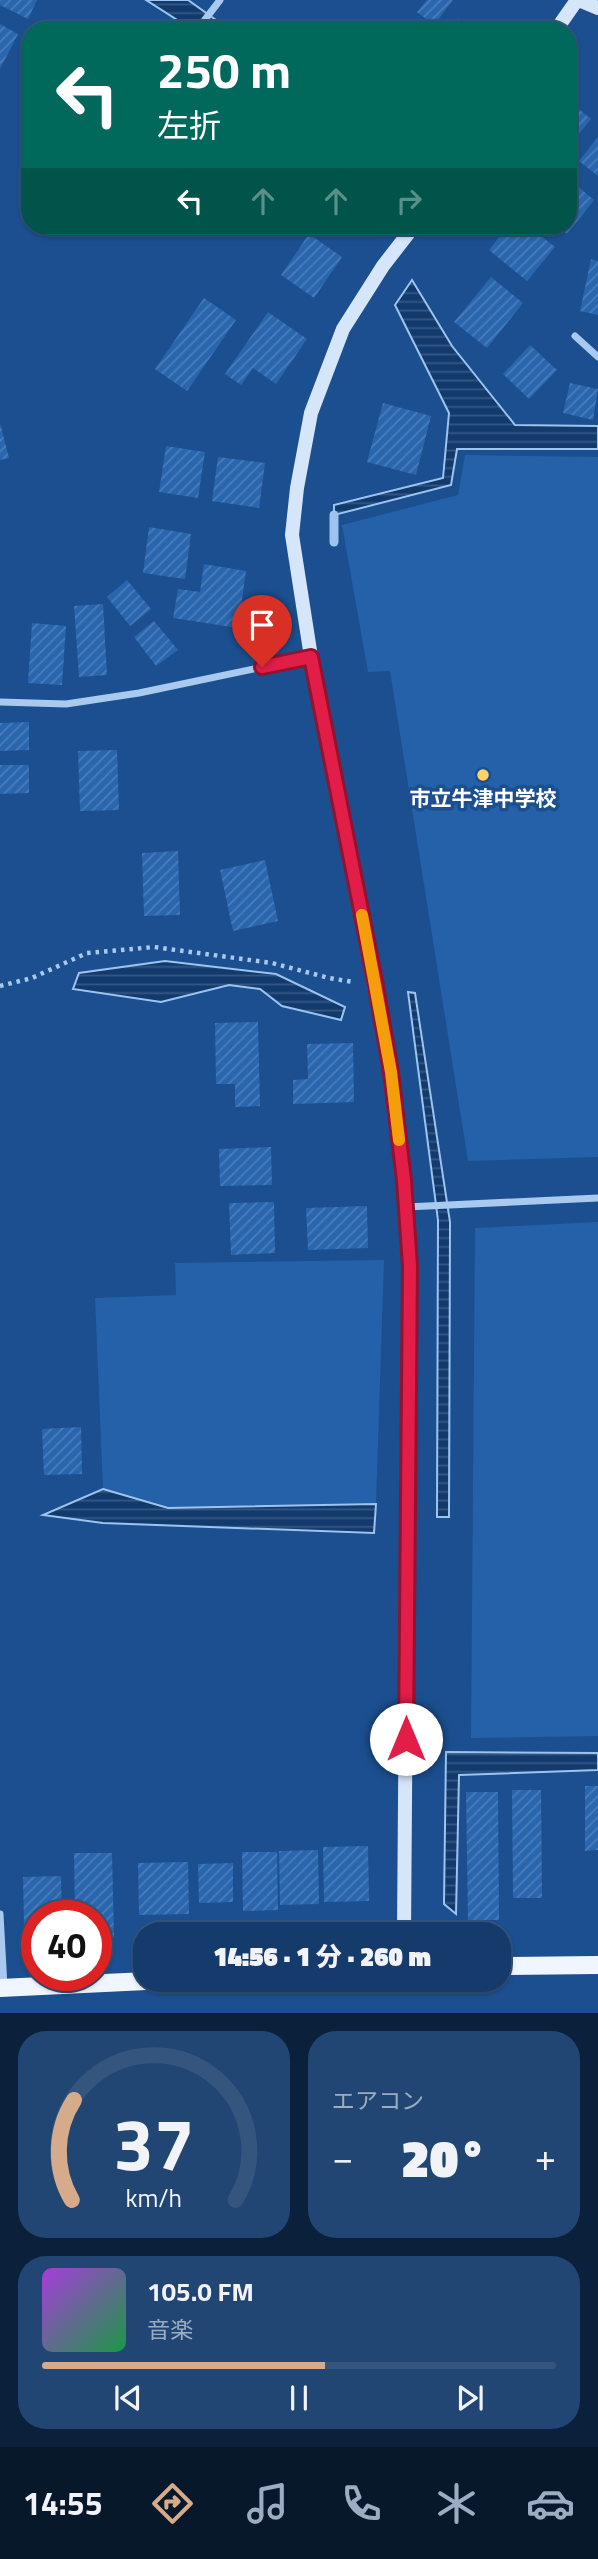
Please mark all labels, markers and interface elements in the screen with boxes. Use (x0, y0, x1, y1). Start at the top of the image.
text: 250 m (157, 32, 291, 107)
icon: left (42, 49, 133, 140)
text: 左折 (157, 101, 221, 149)
icon: left (171, 182, 209, 220)
icon: ahead (244, 182, 282, 220)
icon: ahead (317, 182, 355, 220)
icon: right (390, 182, 428, 220)
pin (232, 595, 292, 667)
icon: arrive (243, 606, 281, 644)
marker: 市立牛津中学校 (475, 767, 491, 783)
place label: 市立牛津中学校 (410, 782, 557, 814)
position arrow (369, 1702, 443, 1776)
speed limit sign: 40 (21, 1900, 112, 1991)
text: 14:56 · 1 分 · 260 m (213, 1937, 431, 1976)
text: エアコン (332, 2083, 424, 2118)
text: 37 (113, 2089, 195, 2199)
text: 20° (401, 2118, 487, 2197)
text: − (332, 2128, 353, 2186)
text: + (535, 2128, 556, 2186)
text: km/h (126, 2179, 182, 2217)
text: 105.0 FM (147, 2272, 254, 2311)
text: 音楽 (147, 2312, 193, 2347)
icon: previous (109, 2379, 147, 2417)
icon: pause (280, 2379, 318, 2417)
icon: next (451, 2379, 489, 2417)
text: 14:55 (23, 2479, 103, 2527)
icon: directions (148, 2479, 197, 2528)
icon: music (243, 2479, 292, 2528)
icon: phone (337, 2479, 386, 2528)
icon: climate (432, 2479, 481, 2528)
icon: car (526, 2479, 575, 2528)

